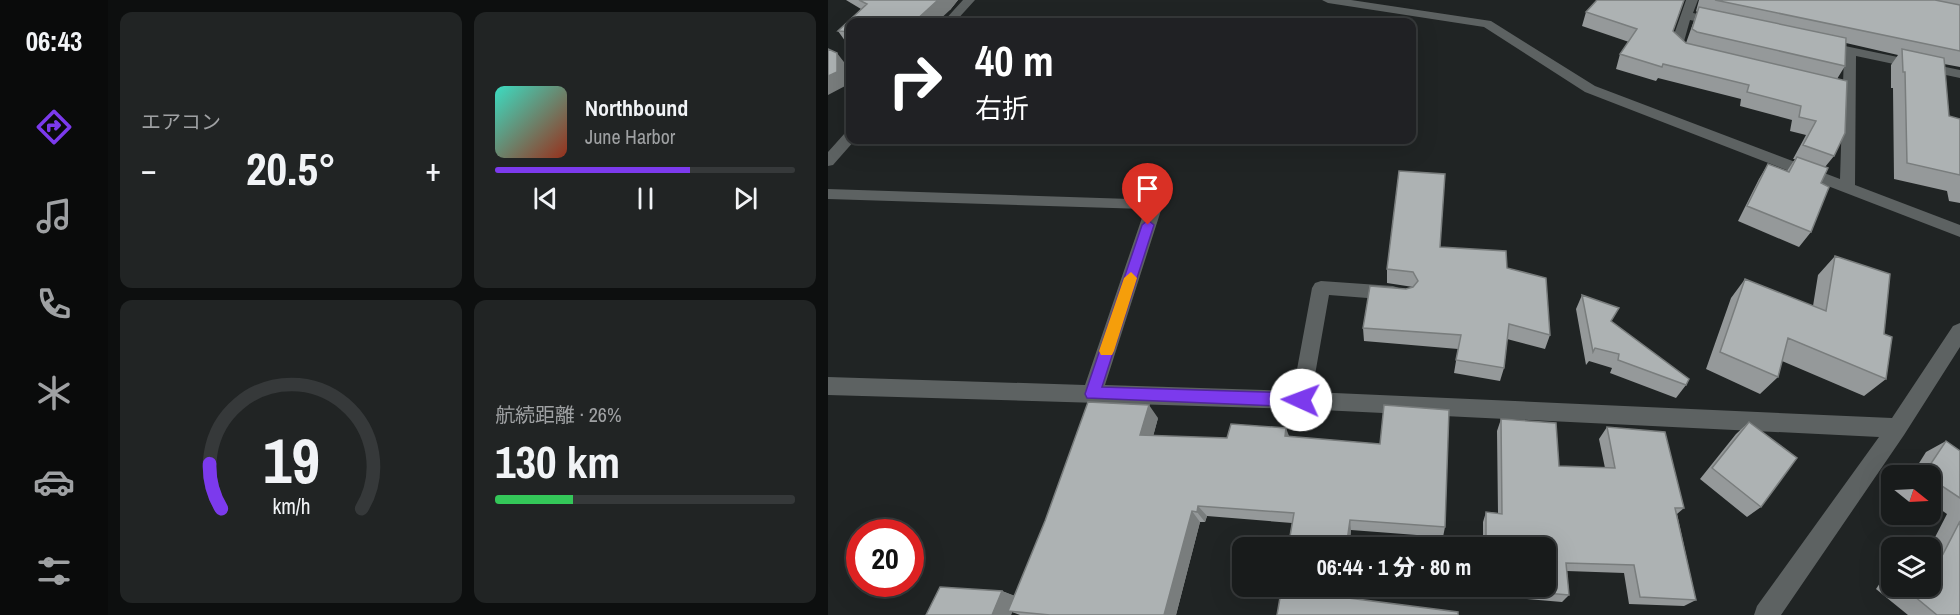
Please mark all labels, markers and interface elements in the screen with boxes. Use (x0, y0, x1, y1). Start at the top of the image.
text: 06:43 (26, 23, 82, 59)
text: 40 m (975, 33, 1054, 89)
icon: right (876, 42, 954, 120)
text: 右折 (975, 90, 1029, 126)
text: Northbound (585, 93, 688, 123)
icon: directions (33, 106, 75, 148)
text: エアコン (141, 108, 221, 135)
text: June Harbor (585, 123, 675, 150)
text: 20.5° (246, 138, 336, 199)
text: − (141, 147, 157, 191)
text: + (425, 147, 441, 191)
pin (1122, 163, 1173, 225)
icon: arrive (1131, 172, 1164, 205)
icon: previous (529, 182, 562, 215)
icon: pause (629, 182, 662, 215)
icon: next (729, 182, 762, 215)
icon: music (33, 195, 75, 237)
icon: phone (33, 283, 75, 325)
position arrow (1269, 368, 1333, 432)
icon: climate (33, 372, 75, 414)
text: 航続距離 · 26% (495, 401, 622, 428)
text: 19 (263, 418, 319, 502)
text: 130 km (495, 431, 620, 492)
icon: car (33, 461, 75, 503)
north arrow (1881, 465, 1941, 525)
map controls (1881, 465, 1941, 597)
text: km/h (272, 492, 310, 521)
speed limit sign: 20 (846, 519, 924, 597)
button: layers (1881, 537, 1941, 597)
icon: filters (33, 550, 75, 592)
text: 06:44 · 1 分 · 80 m (1317, 552, 1471, 582)

